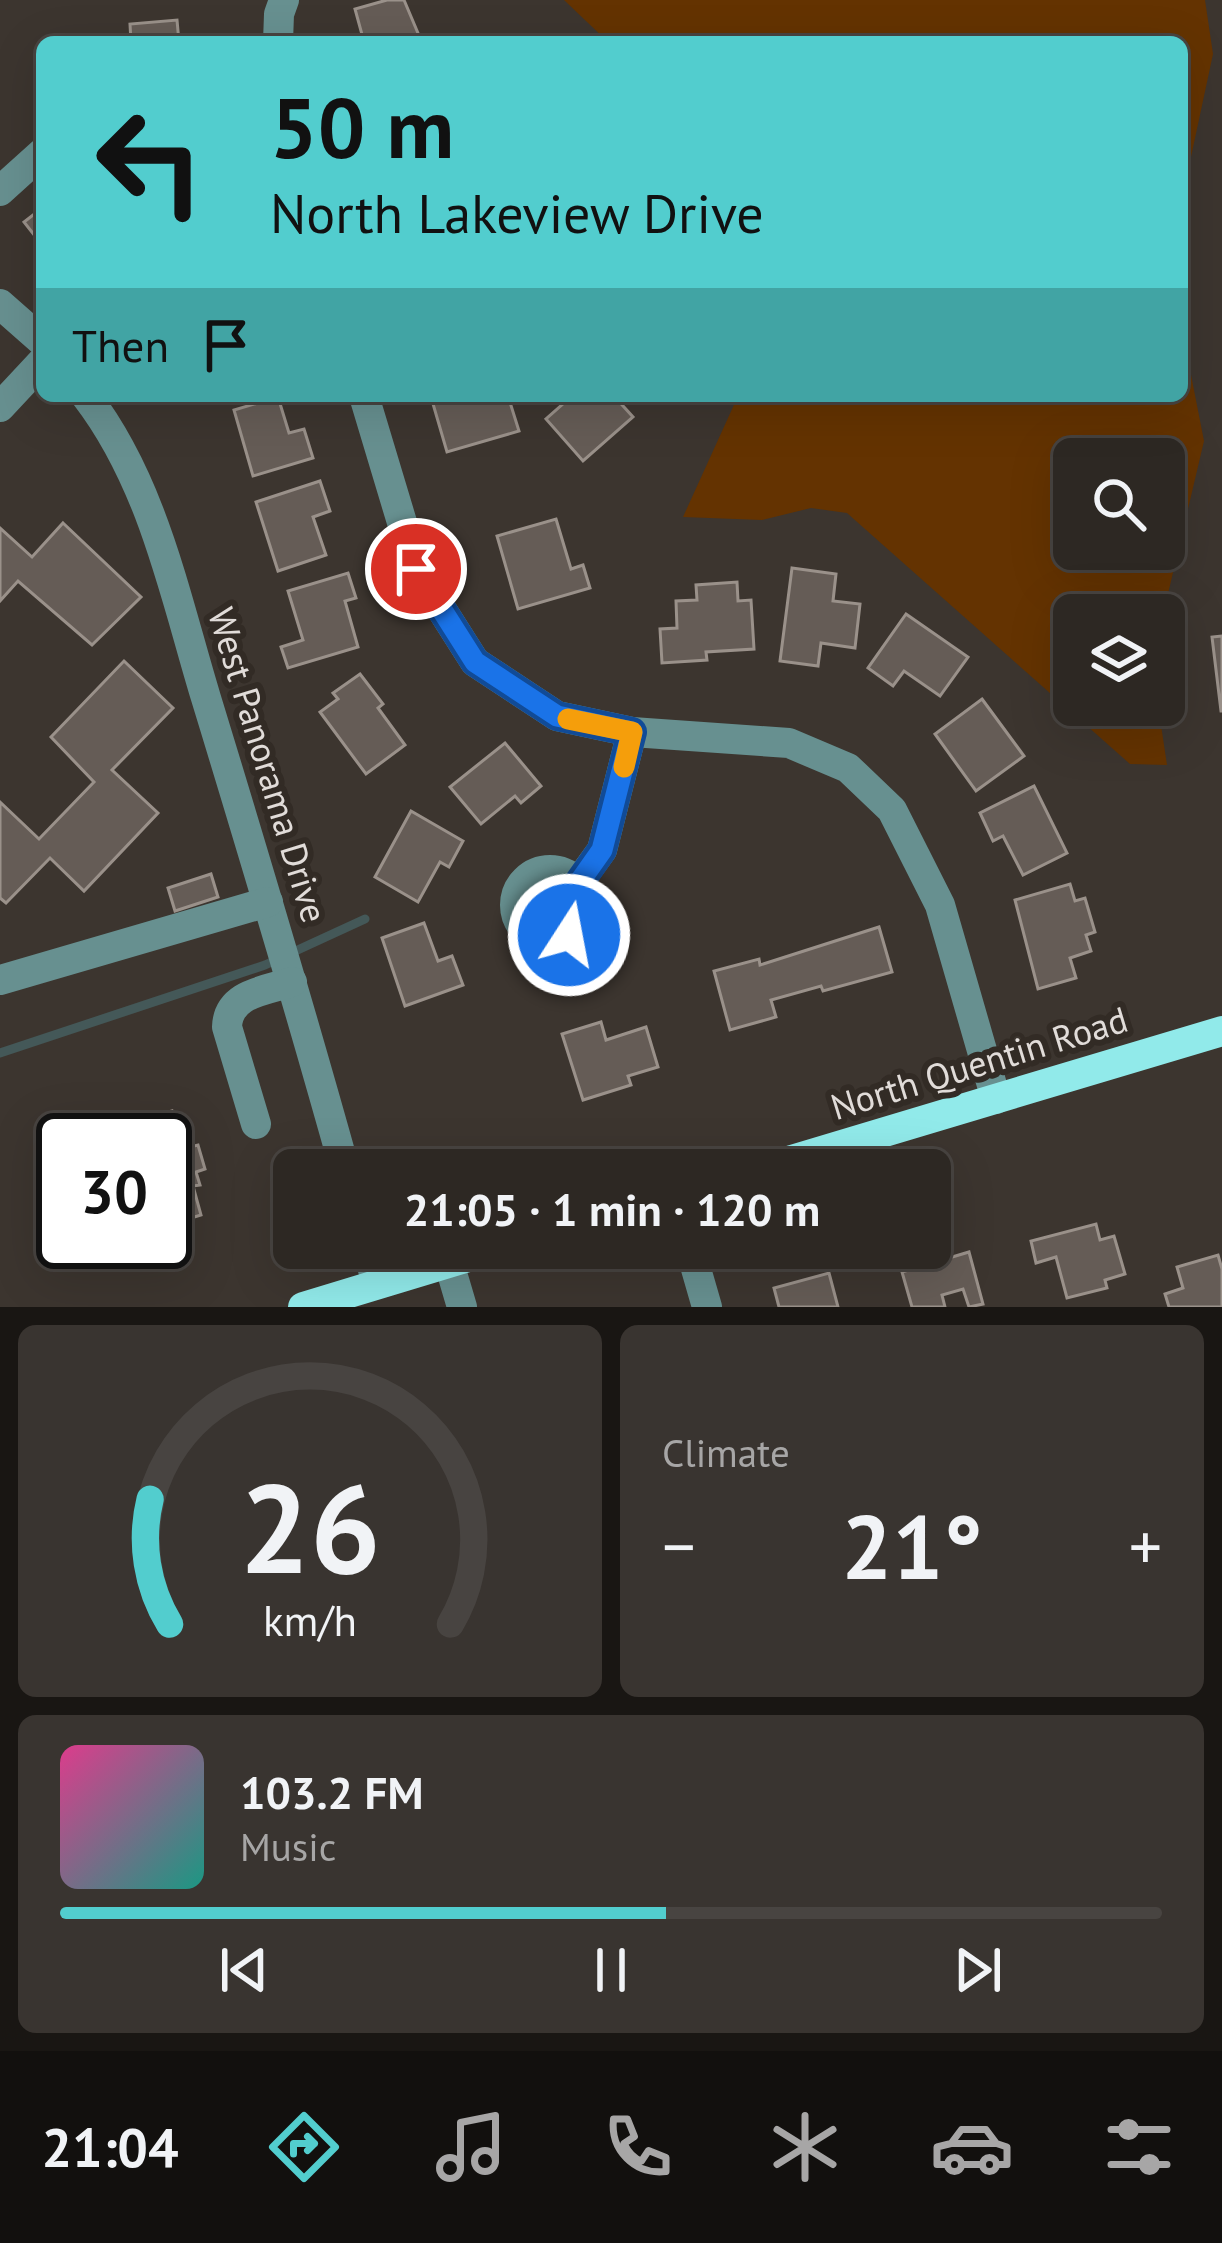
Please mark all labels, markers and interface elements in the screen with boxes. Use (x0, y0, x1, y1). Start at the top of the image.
text: 50 m (270, 72, 454, 181)
icon: left (72, 84, 228, 240)
text: North Lakeview Drive (270, 178, 764, 248)
icon: arrive (193, 312, 259, 378)
text: Then (72, 316, 169, 374)
map controls (1053, 438, 1185, 726)
button: search (1053, 438, 1185, 570)
pin (365, 518, 467, 620)
icon: arrive (383, 536, 449, 602)
button: layers (1053, 594, 1185, 726)
street label: West Panorama Drive (198, 602, 339, 928)
position arrow (506, 872, 632, 998)
street label: North Quentin Road (825, 995, 1133, 1130)
speed limit sign: 30 (36, 1113, 192, 1269)
text: 21:05 · 1 min · 120 m (404, 1180, 820, 1238)
text: Climate (662, 1427, 790, 1478)
text: 26 (239, 1446, 381, 1607)
text: 21° (841, 1487, 983, 1604)
text: − (662, 1503, 695, 1588)
text: + (1129, 1503, 1162, 1588)
text: km/h (263, 1592, 357, 1648)
text: 103.2 FM (240, 1763, 423, 1821)
text: Music (240, 1821, 336, 1872)
icon: previous (211, 1937, 277, 2003)
icon: pause (578, 1937, 644, 2003)
icon: next (945, 1937, 1011, 2003)
icon: directions (262, 2105, 346, 2189)
icon: music (429, 2105, 513, 2189)
icon: phone (596, 2105, 680, 2189)
icon: climate (763, 2105, 847, 2189)
icon: car (930, 2105, 1014, 2189)
icon: filters (1097, 2105, 1181, 2189)
text: 21:04 (42, 2112, 179, 2182)

